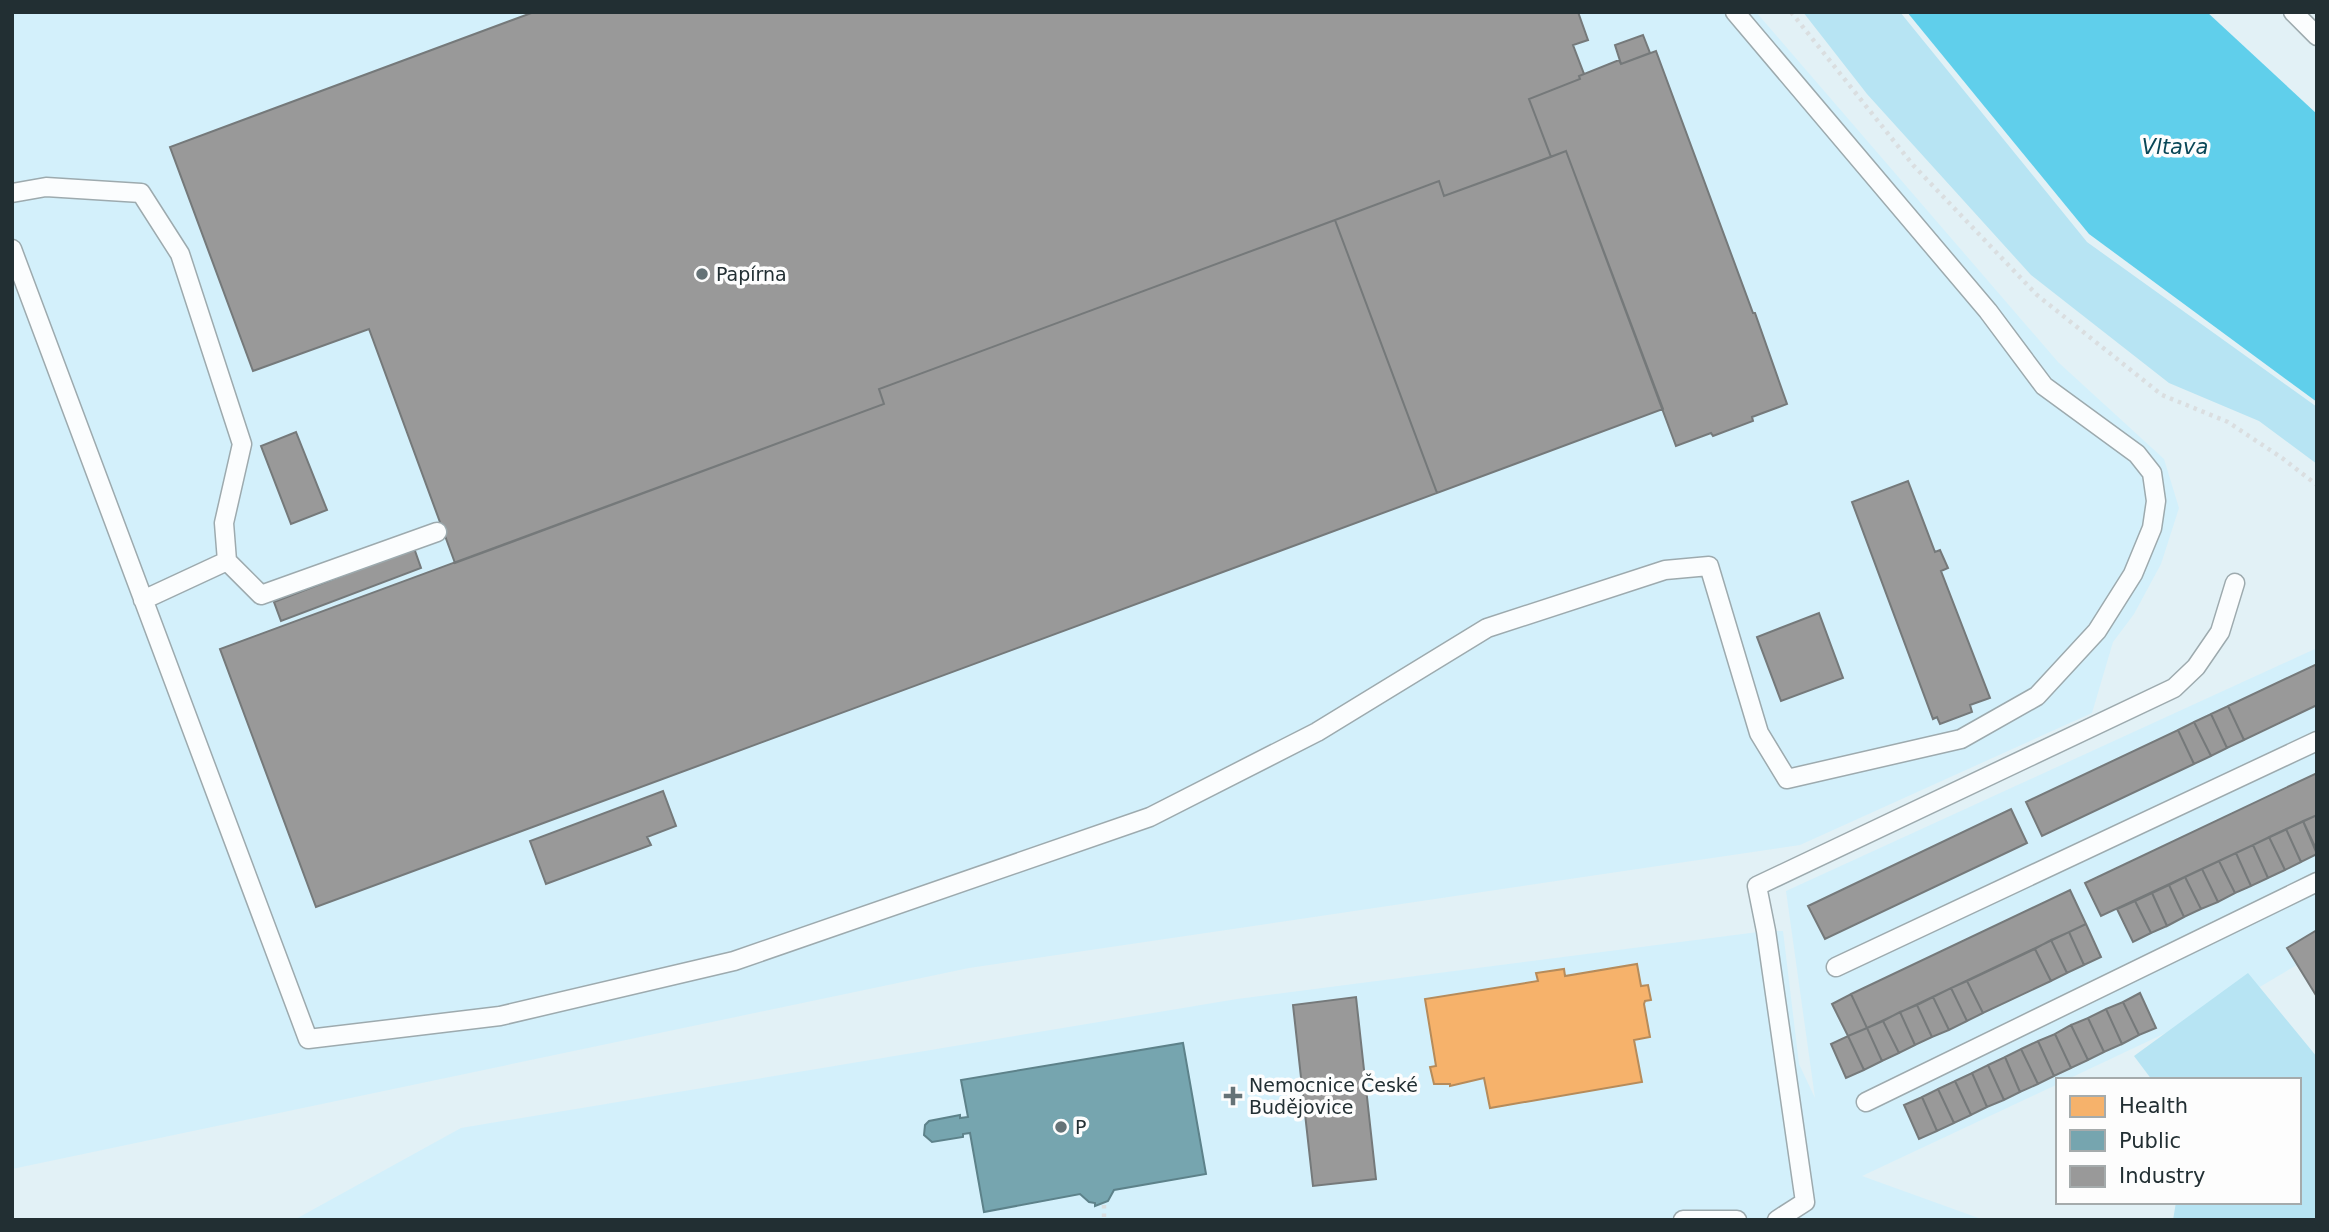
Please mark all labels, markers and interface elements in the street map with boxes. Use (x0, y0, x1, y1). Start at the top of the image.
water label: Vltava (2142, 135, 2208, 159)
place label: Papírna (716, 263, 787, 285)
marker: Papírna (694, 266, 710, 282)
place label: Nemocnice České Budějovice (1249, 1073, 1418, 1118)
legend (2056, 1078, 2301, 1204)
marker: Nemocnice České Budějovice (1223, 1086, 1243, 1106)
text: Health (2119, 1094, 2188, 1118)
place label: P (1075, 1116, 1086, 1138)
marker: P (1053, 1119, 1069, 1135)
text: Public (2119, 1129, 2181, 1153)
text: Industry (2119, 1164, 2205, 1188)

